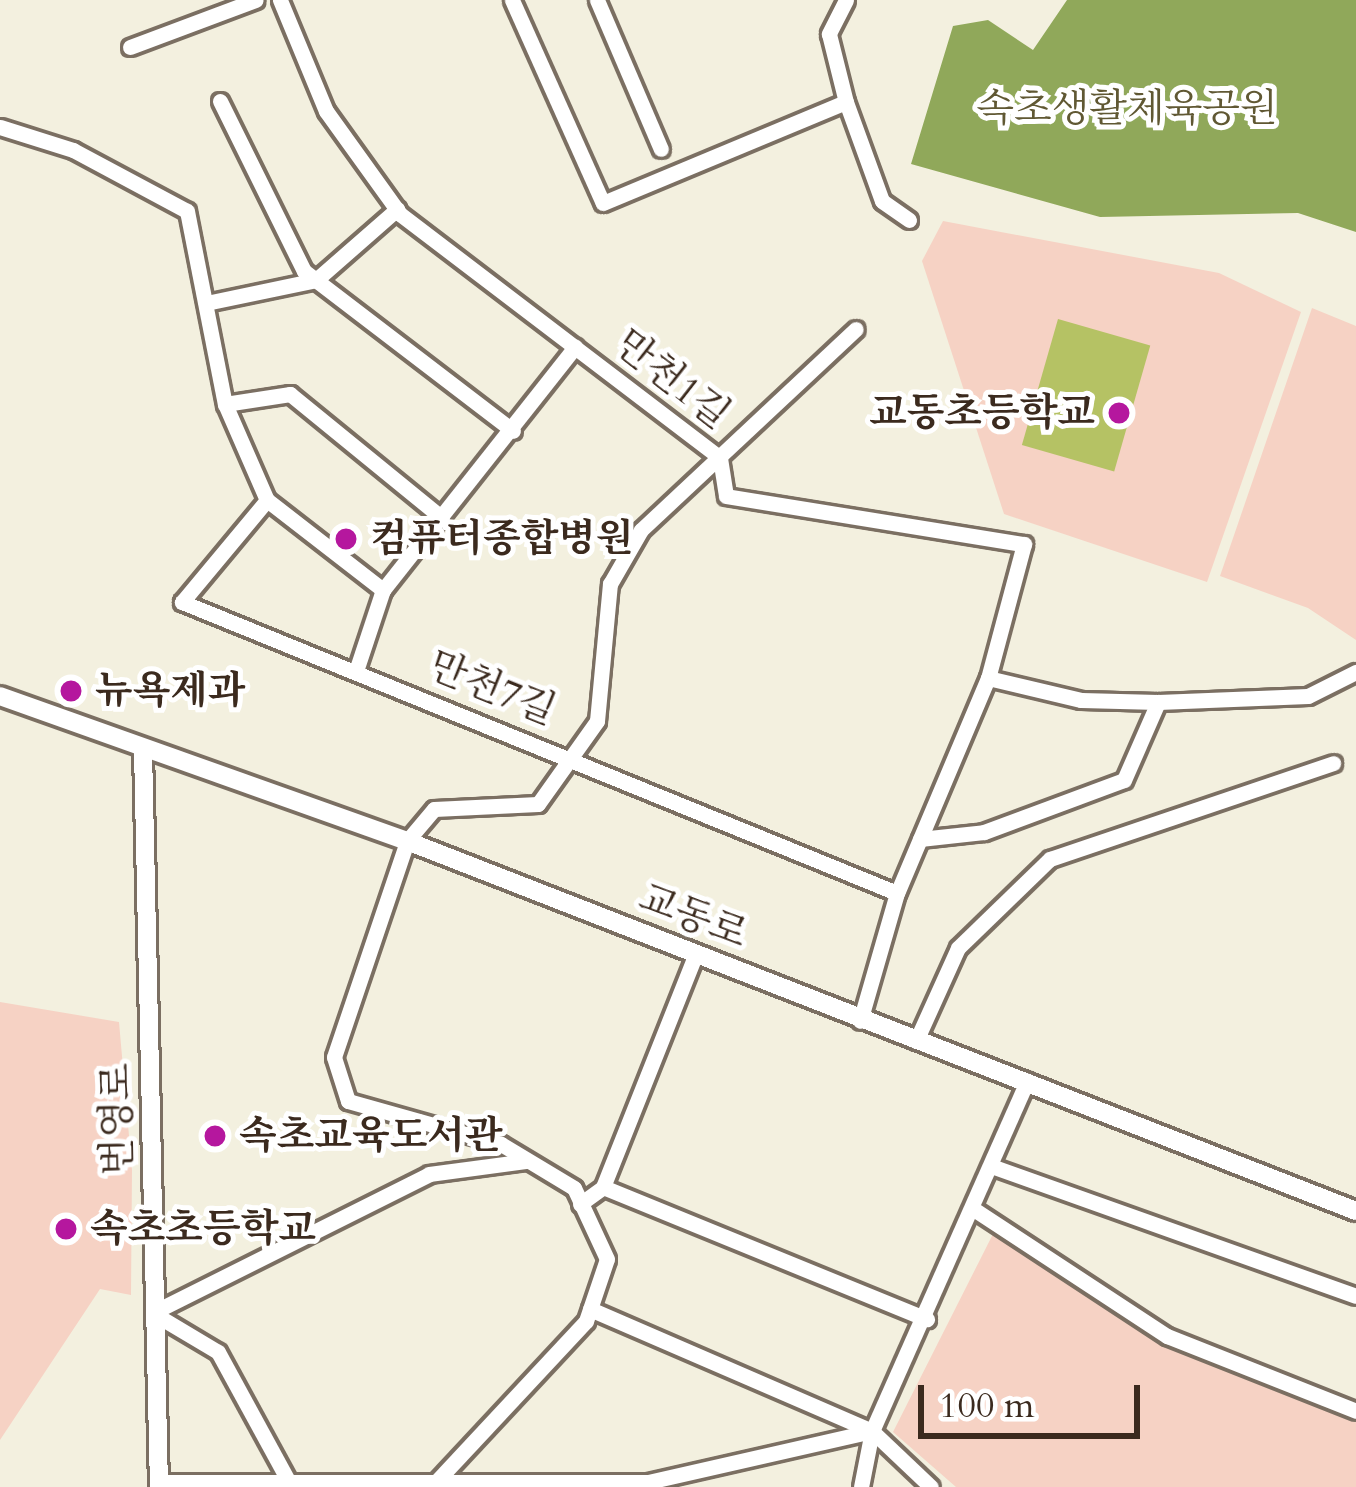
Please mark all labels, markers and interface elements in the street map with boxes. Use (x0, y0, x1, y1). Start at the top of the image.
park label: 속초생활체육공원 (976, 86, 1278, 132)
street label: 만천1길 (605, 321, 739, 439)
place label: 교동초등학교 (869, 390, 1095, 436)
marker: 교동초등학교 (1106, 400, 1132, 426)
place label: 컴퓨터종합병원 (370, 516, 634, 562)
marker: 컴퓨터종합병원 (333, 526, 359, 552)
street label: 만천7길 (422, 642, 562, 736)
place label: 뉴욕제과 (95, 668, 246, 714)
marker: 뉴욕제과 (58, 678, 84, 704)
street label: 교동로 (632, 875, 754, 959)
street label: 번영로 (94, 1062, 142, 1176)
place label: 속초교육도서관 (239, 1113, 503, 1159)
marker: 속초교육도서관 (202, 1123, 228, 1149)
place label: 속초초등학교 (90, 1206, 316, 1252)
marker: 속초초등학교 (53, 1216, 79, 1242)
scale bar (924, 1361, 1146, 1435)
text: 100 m (939, 1381, 1034, 1430)

